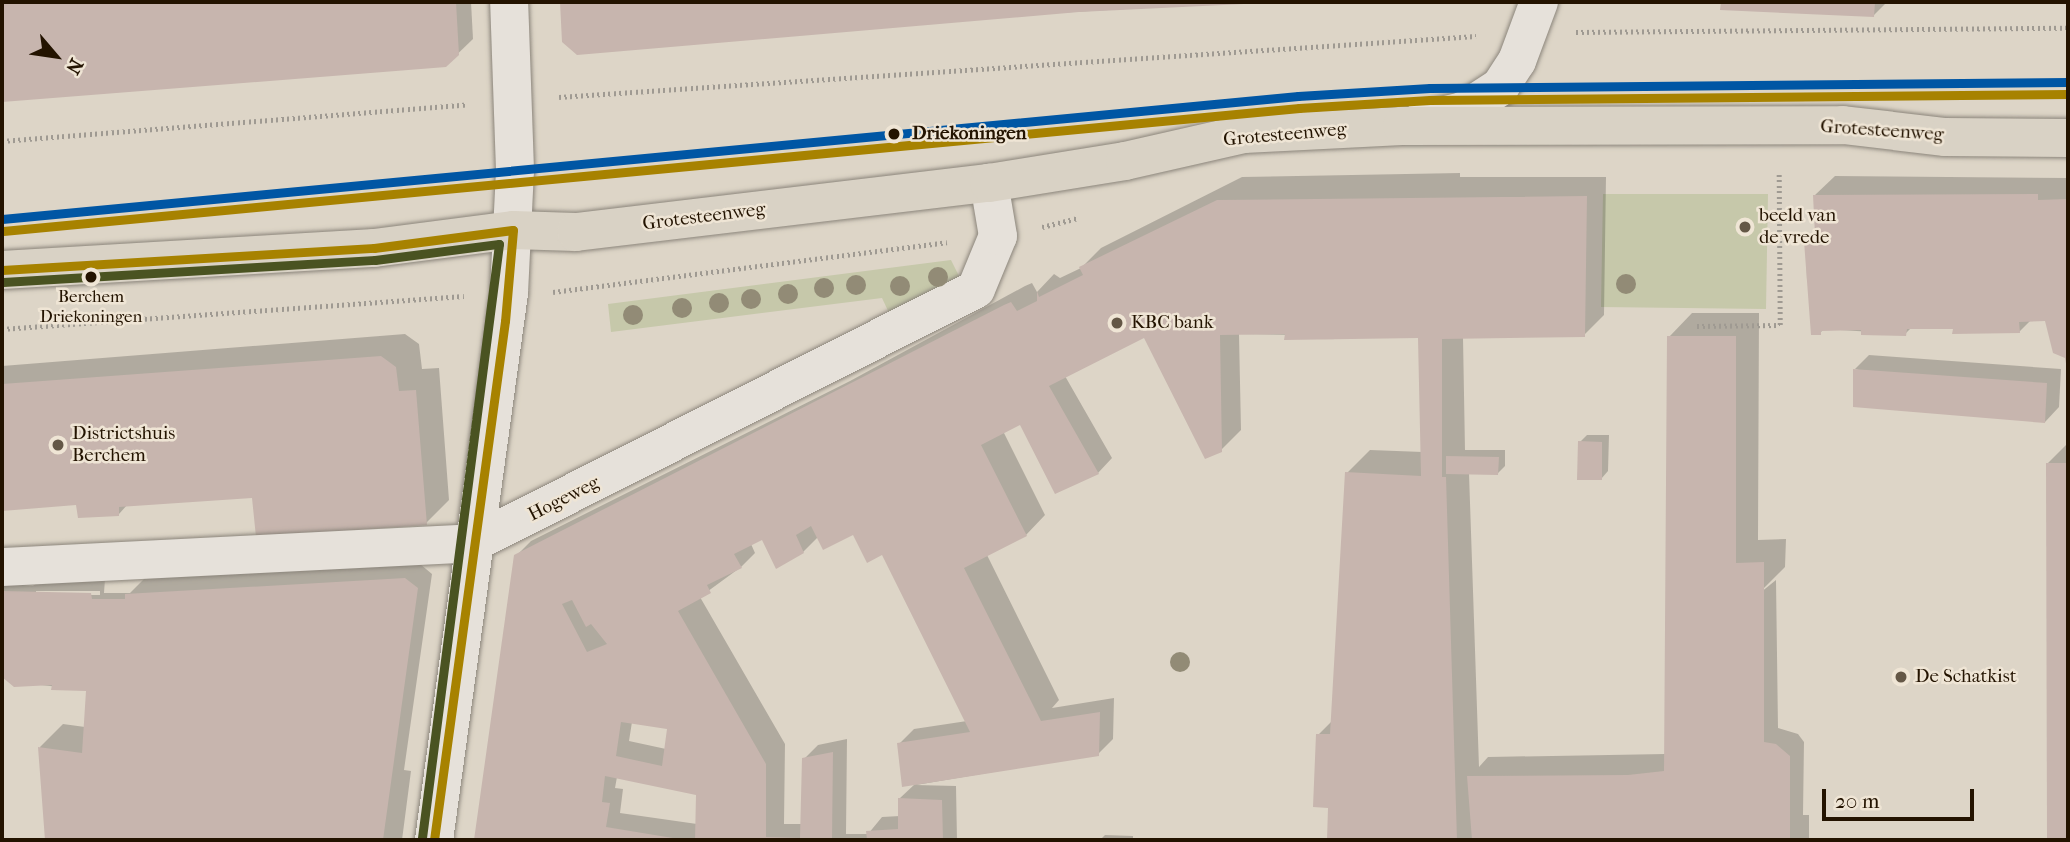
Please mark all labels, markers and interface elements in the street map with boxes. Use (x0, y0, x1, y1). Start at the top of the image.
north arrow (21, 21, 91, 91)
text: N (61, 55, 87, 78)
street label: Grotesteenweg (1820, 115, 1944, 147)
street label: Grotesteenweg (1222, 118, 1348, 152)
marker: Driekoningen (883, 123, 905, 145)
place label: Driekoningen (912, 123, 1027, 145)
street label: Grotesteenweg (641, 198, 767, 236)
place label: beeld van de vrede (1759, 205, 1836, 249)
marker: beeld van de vrede (1737, 219, 1753, 235)
marker: Berchem Driekoningen (84, 270, 98, 284)
place label: Berchem Driekoningen (40, 287, 142, 327)
place label: KBC bank (1131, 312, 1214, 334)
marker: KBC bank (1109, 315, 1125, 331)
place label: Districtshuis Berchem (72, 423, 175, 467)
marker: Districtshuis Berchem (50, 437, 66, 453)
street label: Hogeweg (524, 471, 604, 527)
place label: De Schatkist (1915, 666, 2017, 688)
marker: De Schatkist (1893, 669, 1909, 685)
scale bar (1825, 776, 1977, 820)
text: 20 m (1835, 789, 1879, 813)

